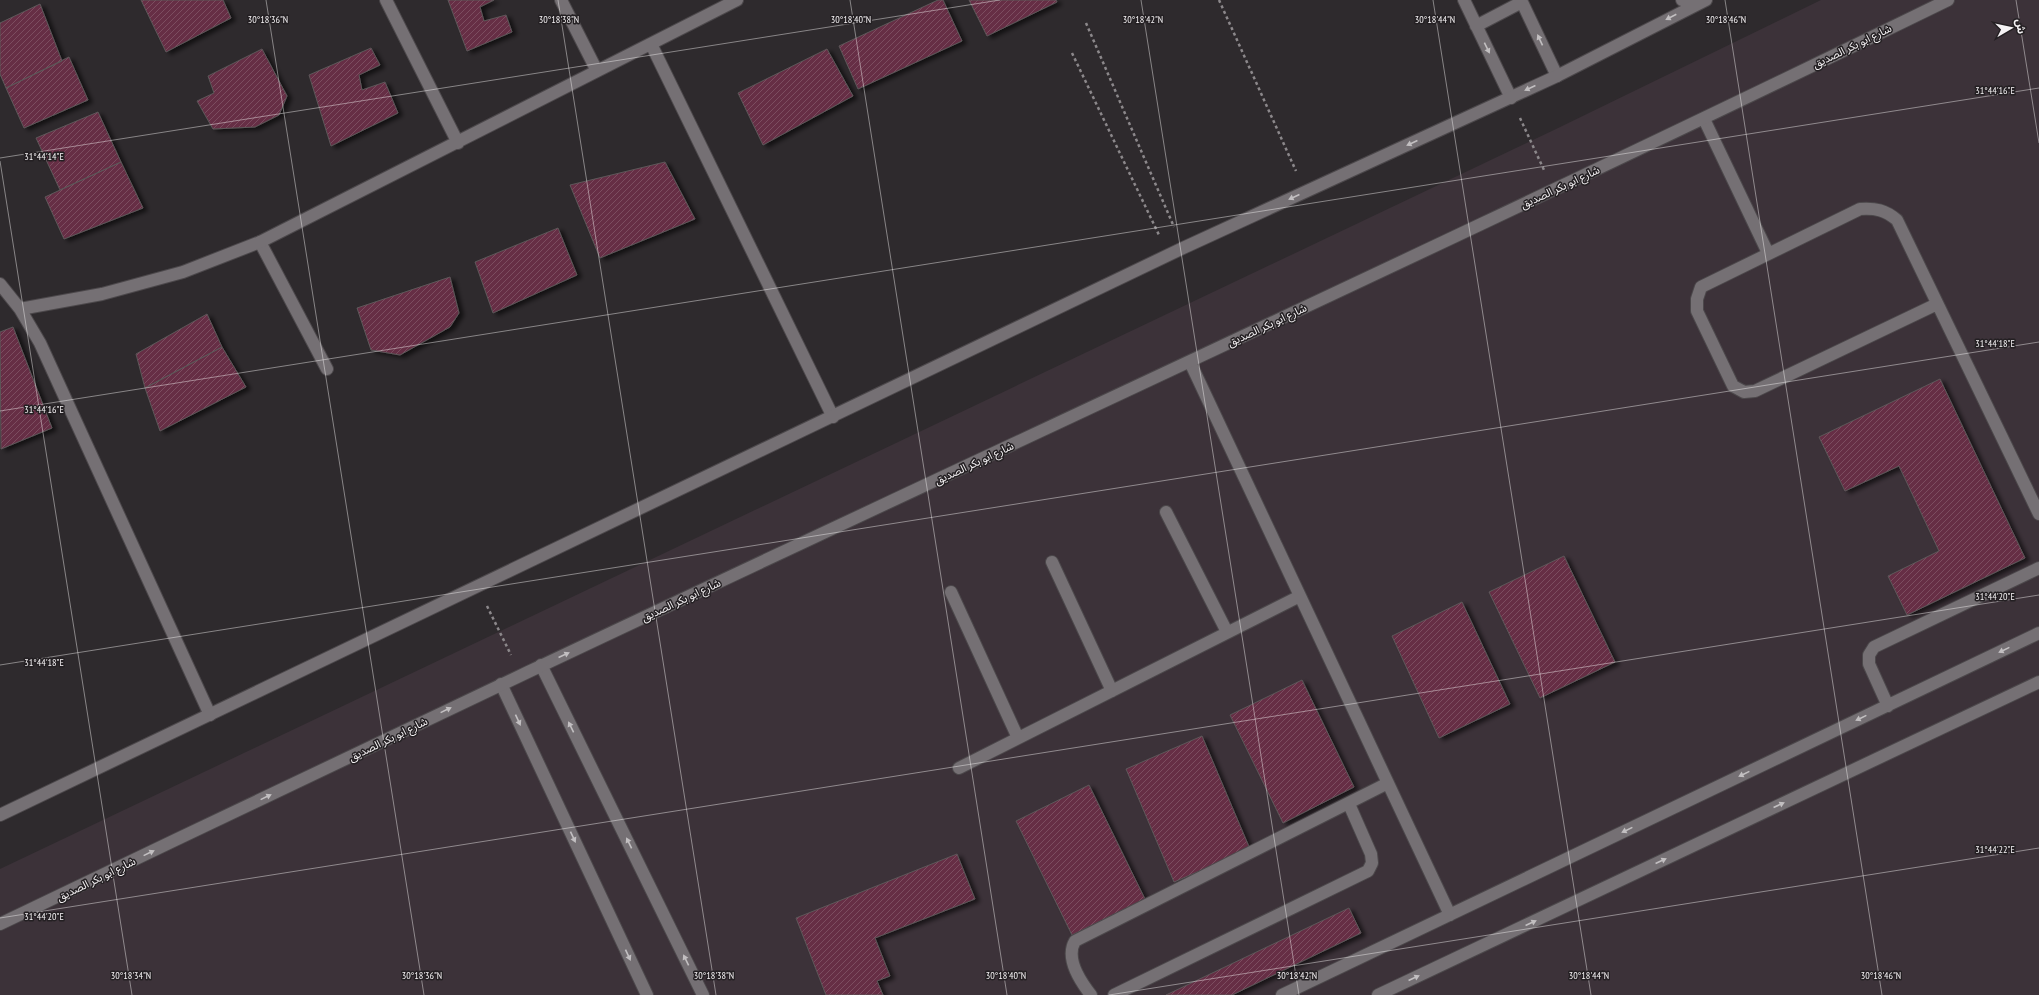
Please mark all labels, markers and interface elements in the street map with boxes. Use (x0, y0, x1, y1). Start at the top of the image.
north arrow (1991, 8, 2031, 48)
text: 30°18'36"N (248, 13, 288, 26)
text: 30°18'38"N (539, 13, 579, 26)
text: 30°18'40"N (831, 13, 871, 26)
text: 30°18'42"N (1123, 13, 1163, 26)
text: 30°18'44"N (1415, 13, 1455, 26)
text: 30°18'46"N (1706, 13, 1746, 26)
one-way arrow (1666, 14, 1677, 20)
text: ش (2013, 18, 2029, 35)
street label: شارع ابو بكر الصديق (1810, 21, 1895, 72)
one-way arrow (1537, 35, 1543, 46)
one-way arrow (1484, 42, 1490, 54)
text: 31°44'16"E (1975, 84, 2015, 97)
one-way arrow (1524, 85, 1536, 91)
one-way arrow (1406, 139, 1418, 146)
text: 31°44'14"E (24, 150, 64, 163)
street label: شارع ابو بكر الصديق (1518, 162, 1603, 212)
one-way arrow (1288, 194, 1299, 200)
street label: شارع ابو بكر الصديق (1225, 300, 1310, 350)
text: 31°44'18"E (1975, 337, 2015, 350)
text: 31°44'16"E (24, 403, 64, 416)
street label: شارع ابو بكر الصديق (932, 438, 1017, 488)
street label: شارع ابو بكر الصديق (639, 575, 724, 625)
text: 31°44'20"E (1975, 590, 2015, 603)
one-way arrow (1998, 647, 2010, 653)
one-way arrow (558, 652, 569, 658)
text: 31°44'18"E (24, 656, 64, 669)
one-way arrow (441, 707, 452, 714)
street label: شارع ابو بكر الصديق (346, 714, 431, 765)
one-way arrow (515, 714, 521, 725)
one-way arrow (1856, 715, 1867, 721)
one-way arrow (568, 721, 574, 732)
one-way arrow (1739, 771, 1750, 777)
one-way arrow (260, 794, 272, 800)
one-way arrow (1773, 802, 1784, 808)
one-way arrow (1621, 827, 1633, 833)
one-way arrow (570, 832, 576, 843)
one-way arrow (626, 838, 632, 849)
text: 31°44'22"E (1975, 843, 2015, 856)
one-way arrow (143, 850, 155, 856)
street label: شارع ابو بكر الصديق (54, 854, 139, 905)
one-way arrow (1656, 858, 1667, 864)
text: 31°44'20"E (24, 910, 64, 923)
one-way arrow (1525, 920, 1537, 926)
one-way arrow (625, 949, 631, 961)
one-way arrow (683, 954, 689, 966)
text: 30°18'34"N (111, 969, 151, 982)
text: 30°18'36"N (402, 969, 442, 982)
text: 30°18'38"N (694, 969, 734, 982)
text: 30°18'40"N (986, 969, 1026, 982)
text: 30°18'42"N (1277, 969, 1317, 982)
text: 30°18'44"N (1569, 969, 1609, 982)
text: 30°18'46"N (1861, 969, 1901, 982)
one-way arrow (1408, 975, 1419, 981)

